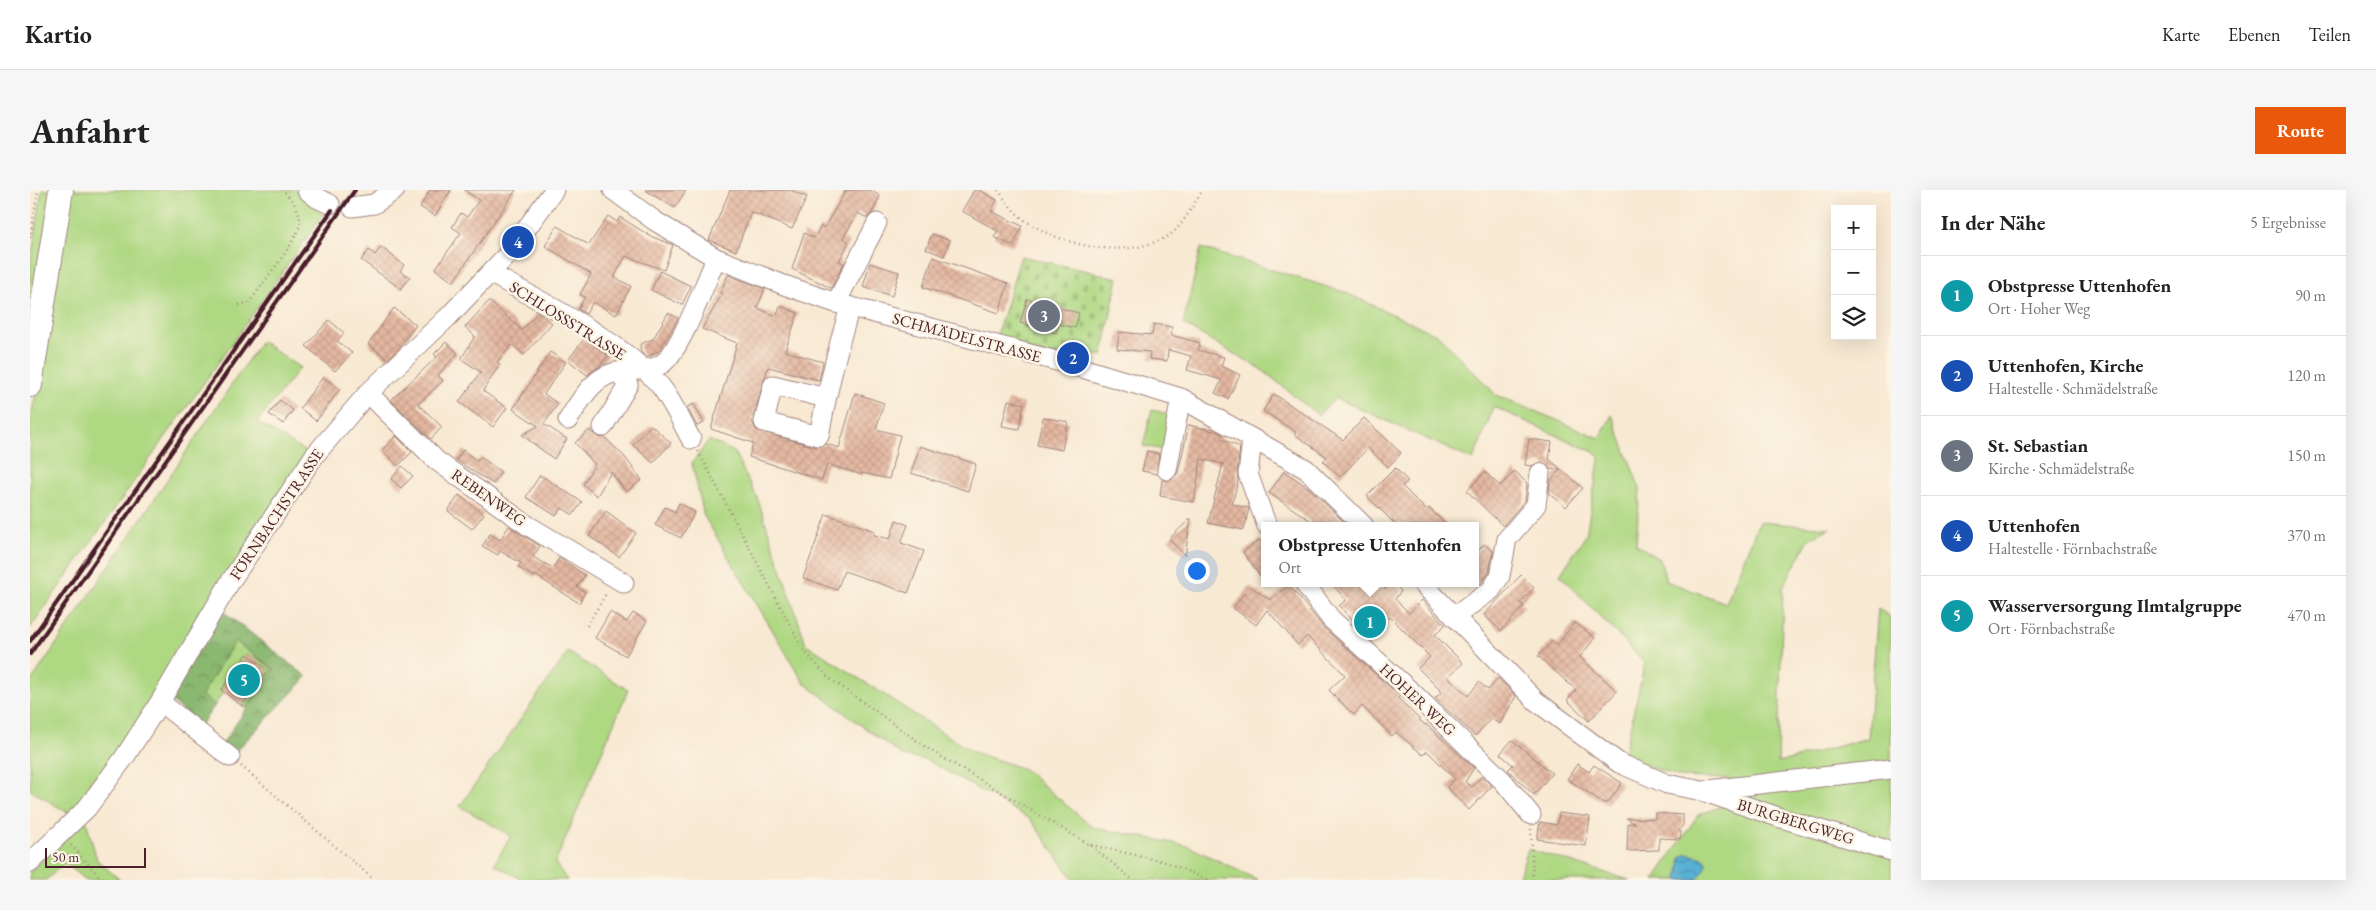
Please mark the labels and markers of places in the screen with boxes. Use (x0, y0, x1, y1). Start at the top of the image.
pin: 4 (502, 223, 534, 261)
pin: 3 (1028, 297, 1060, 335)
pin: 2 (1057, 339, 1089, 377)
pin: 1 (1354, 603, 1386, 641)
pin: 5 (228, 661, 260, 699)

